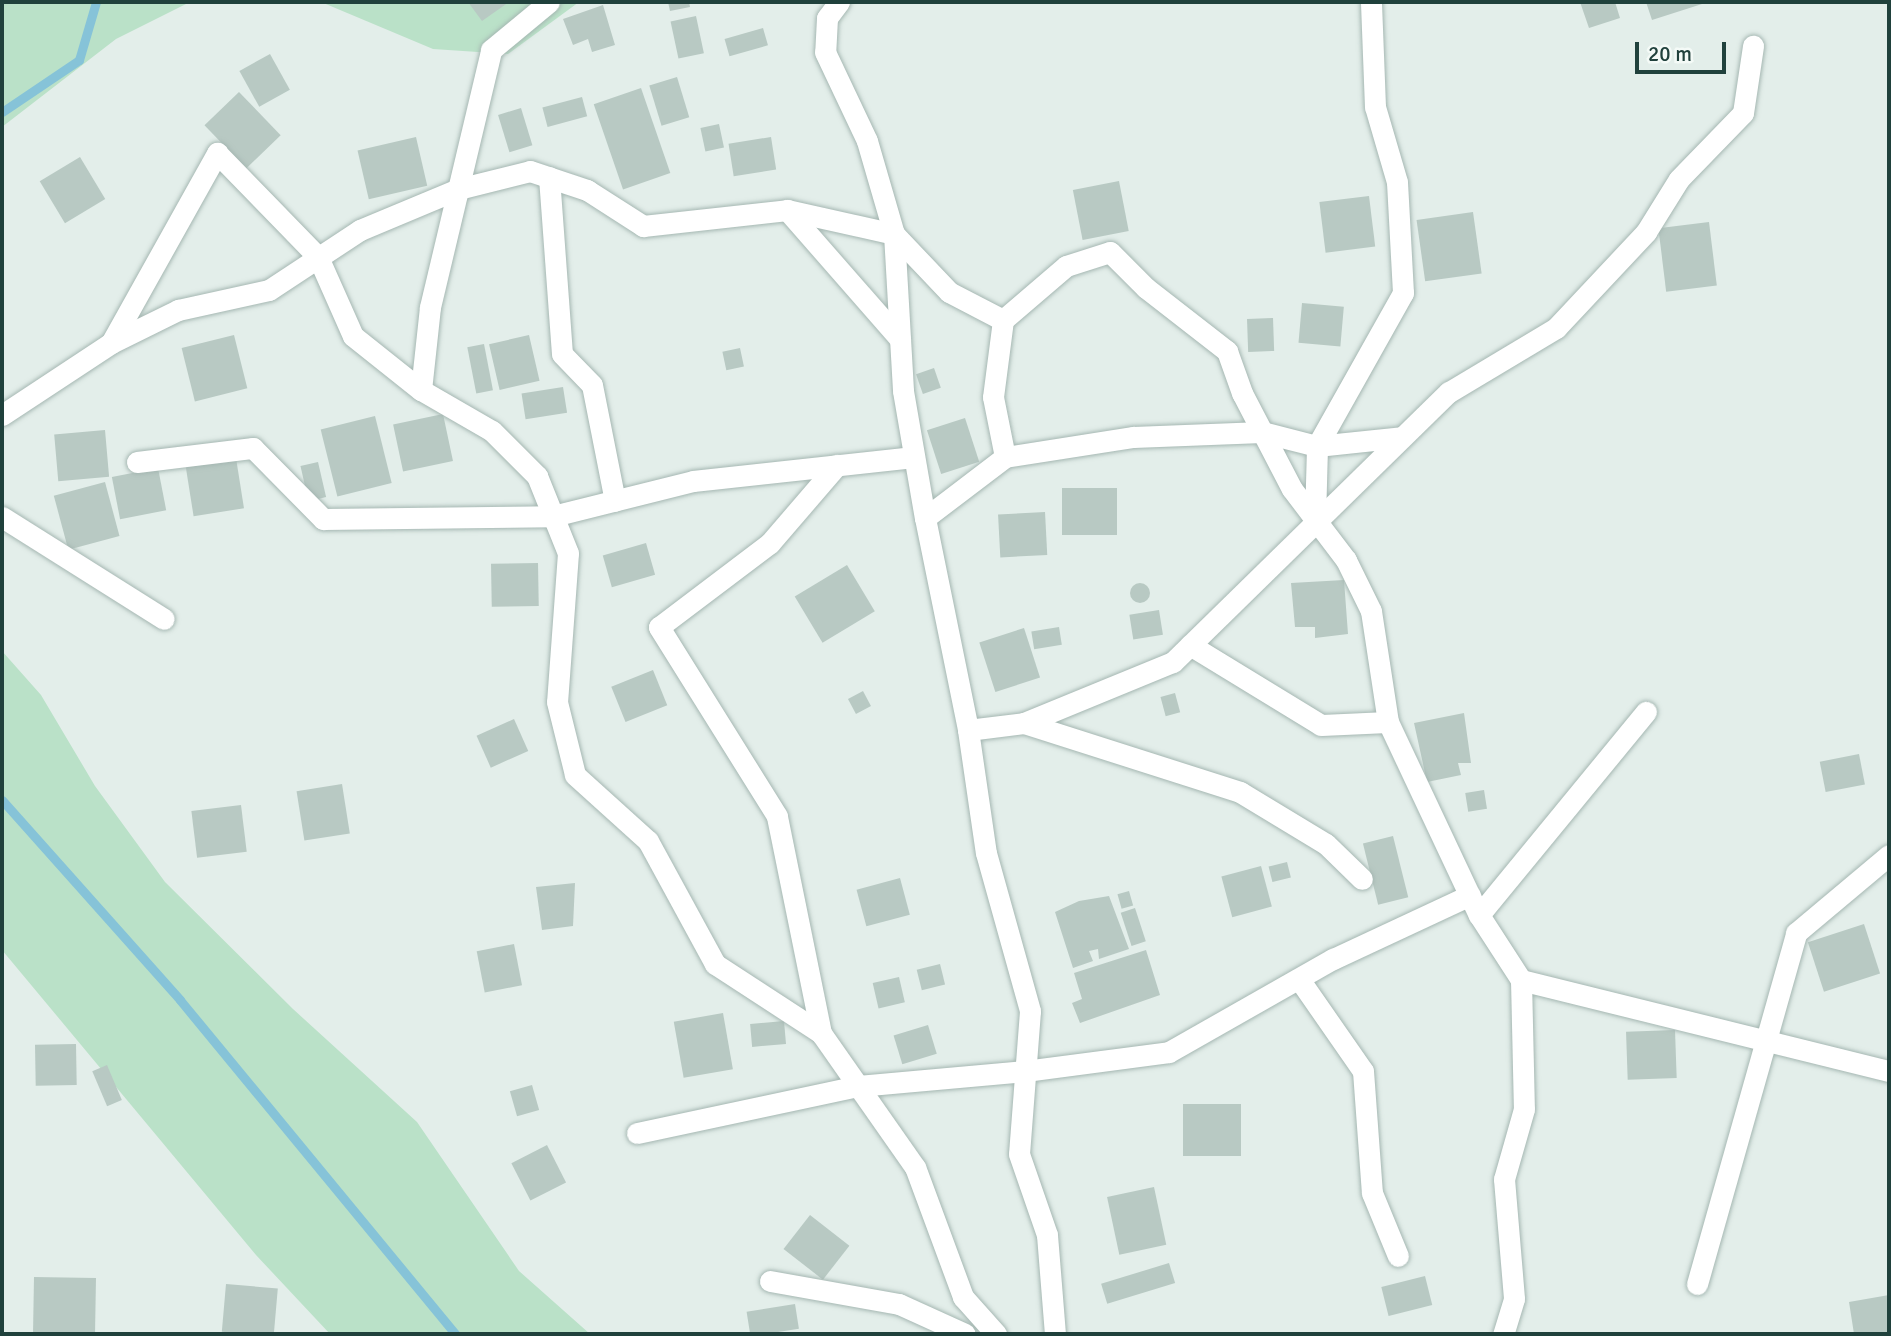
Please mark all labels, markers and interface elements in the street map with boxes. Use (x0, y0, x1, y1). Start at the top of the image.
scale bar (1639, 28, 1730, 72)
text: 20 m (1648, 41, 1692, 67)

